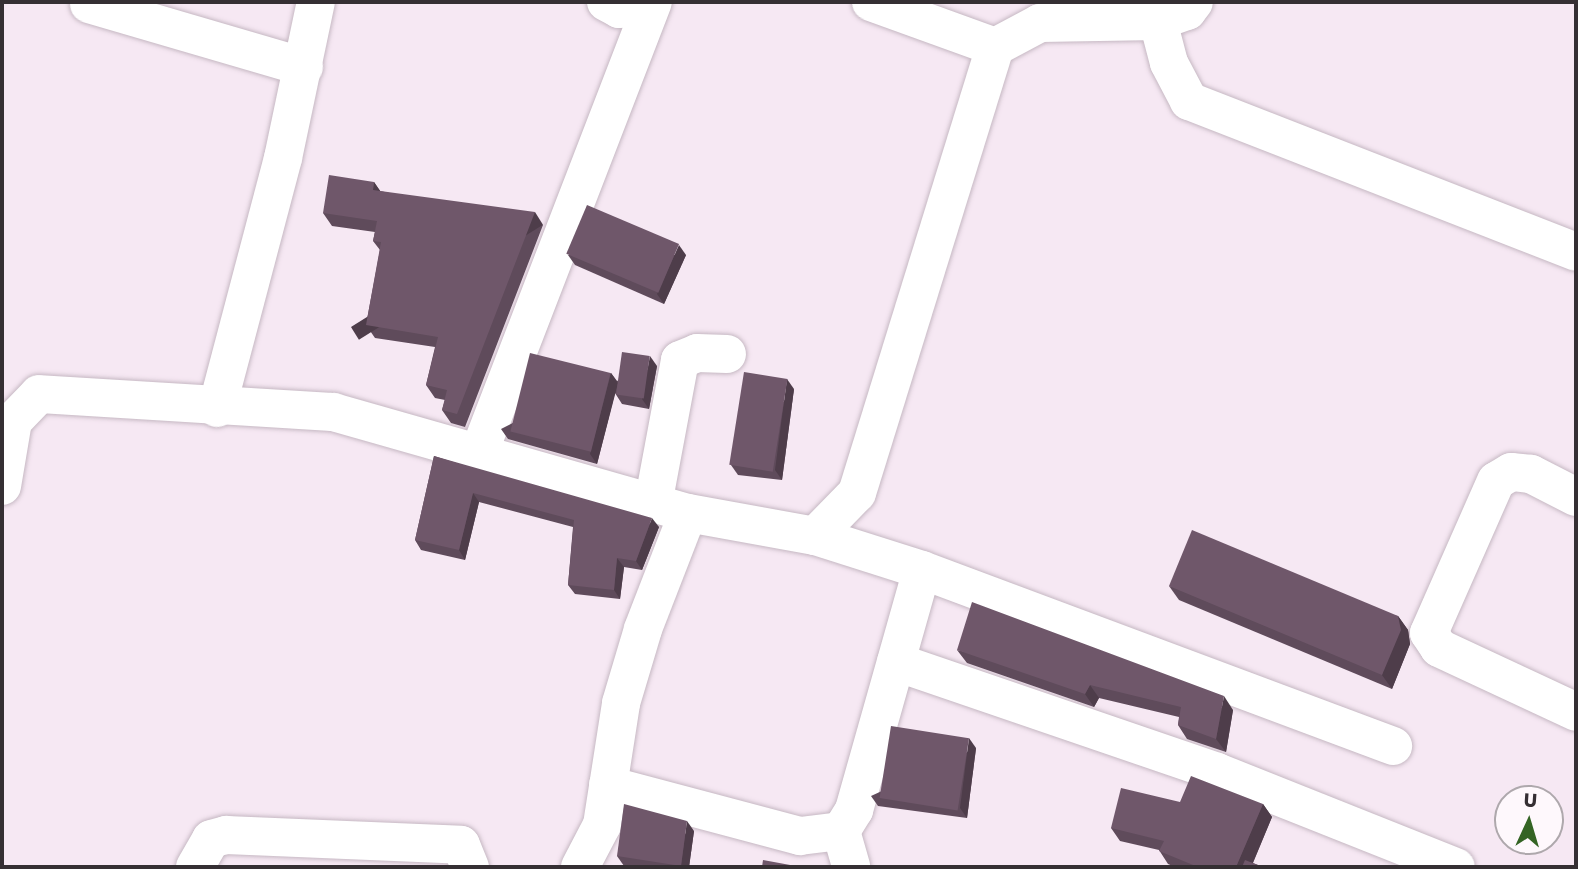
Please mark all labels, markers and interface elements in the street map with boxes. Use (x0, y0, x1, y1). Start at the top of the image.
north arrow (1494, 785, 1564, 855)
text: U (1523, 787, 1538, 814)

